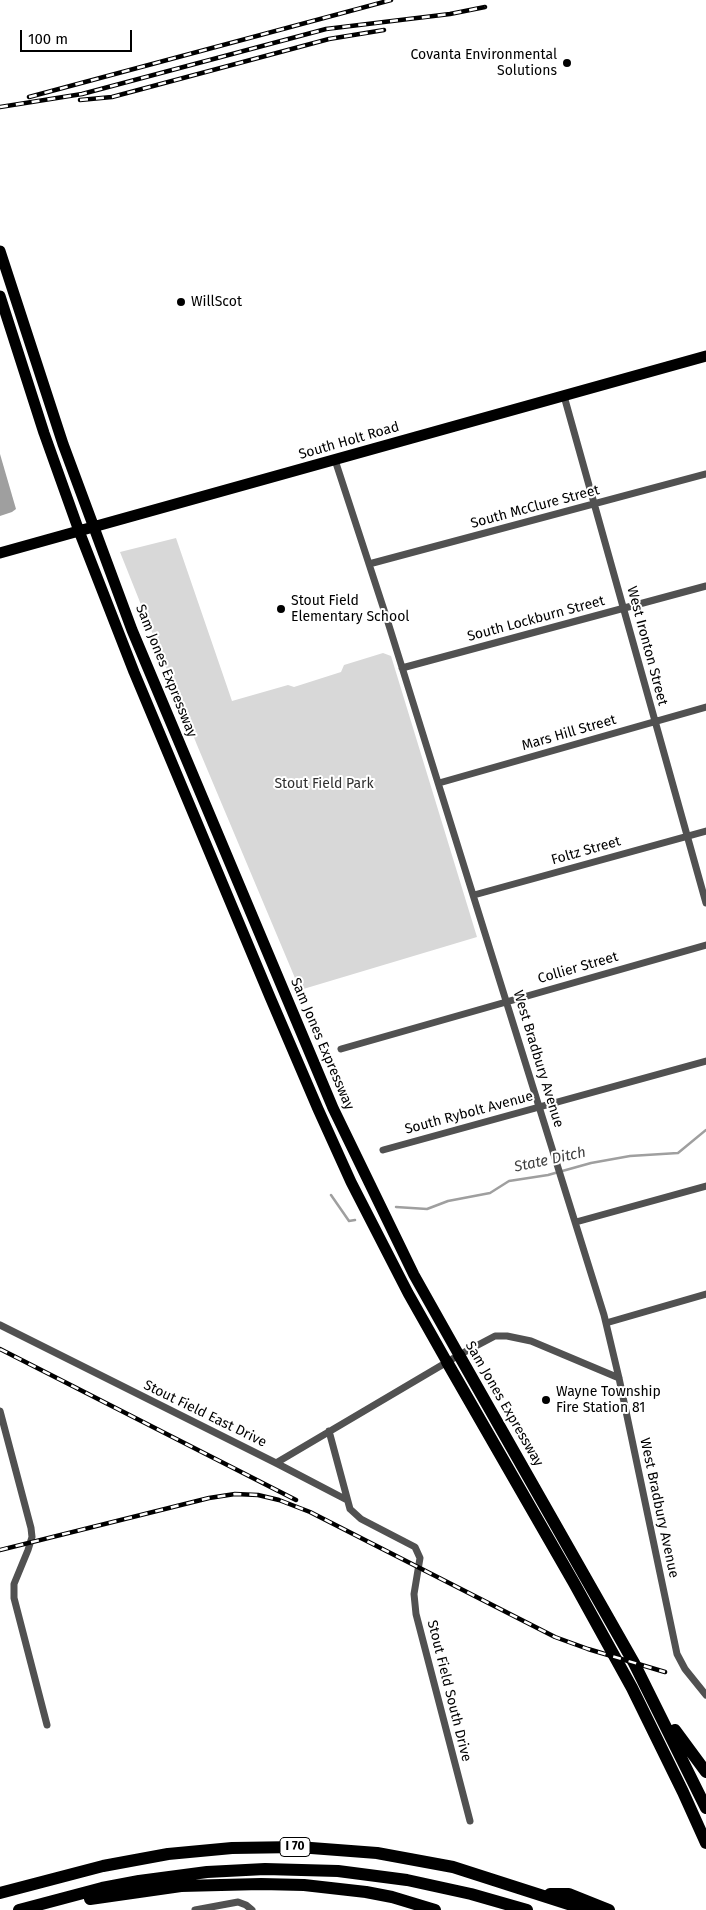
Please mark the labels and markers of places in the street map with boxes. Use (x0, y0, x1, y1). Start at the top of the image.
place label: Covanta Environmental Solutions (411, 47, 557, 80)
marker: Covanta Environmental Solutions (561, 57, 573, 69)
place label: WillScot (191, 294, 242, 310)
marker: WillScot (175, 296, 187, 308)
place label: Stout Field Elementary School (291, 593, 409, 626)
marker: Stout Field Elementary School (275, 603, 287, 615)
place label: Wayne Township Fire Station 81 (556, 1384, 661, 1416)
marker: Wayne Township Fire Station 81 (540, 1394, 552, 1406)

